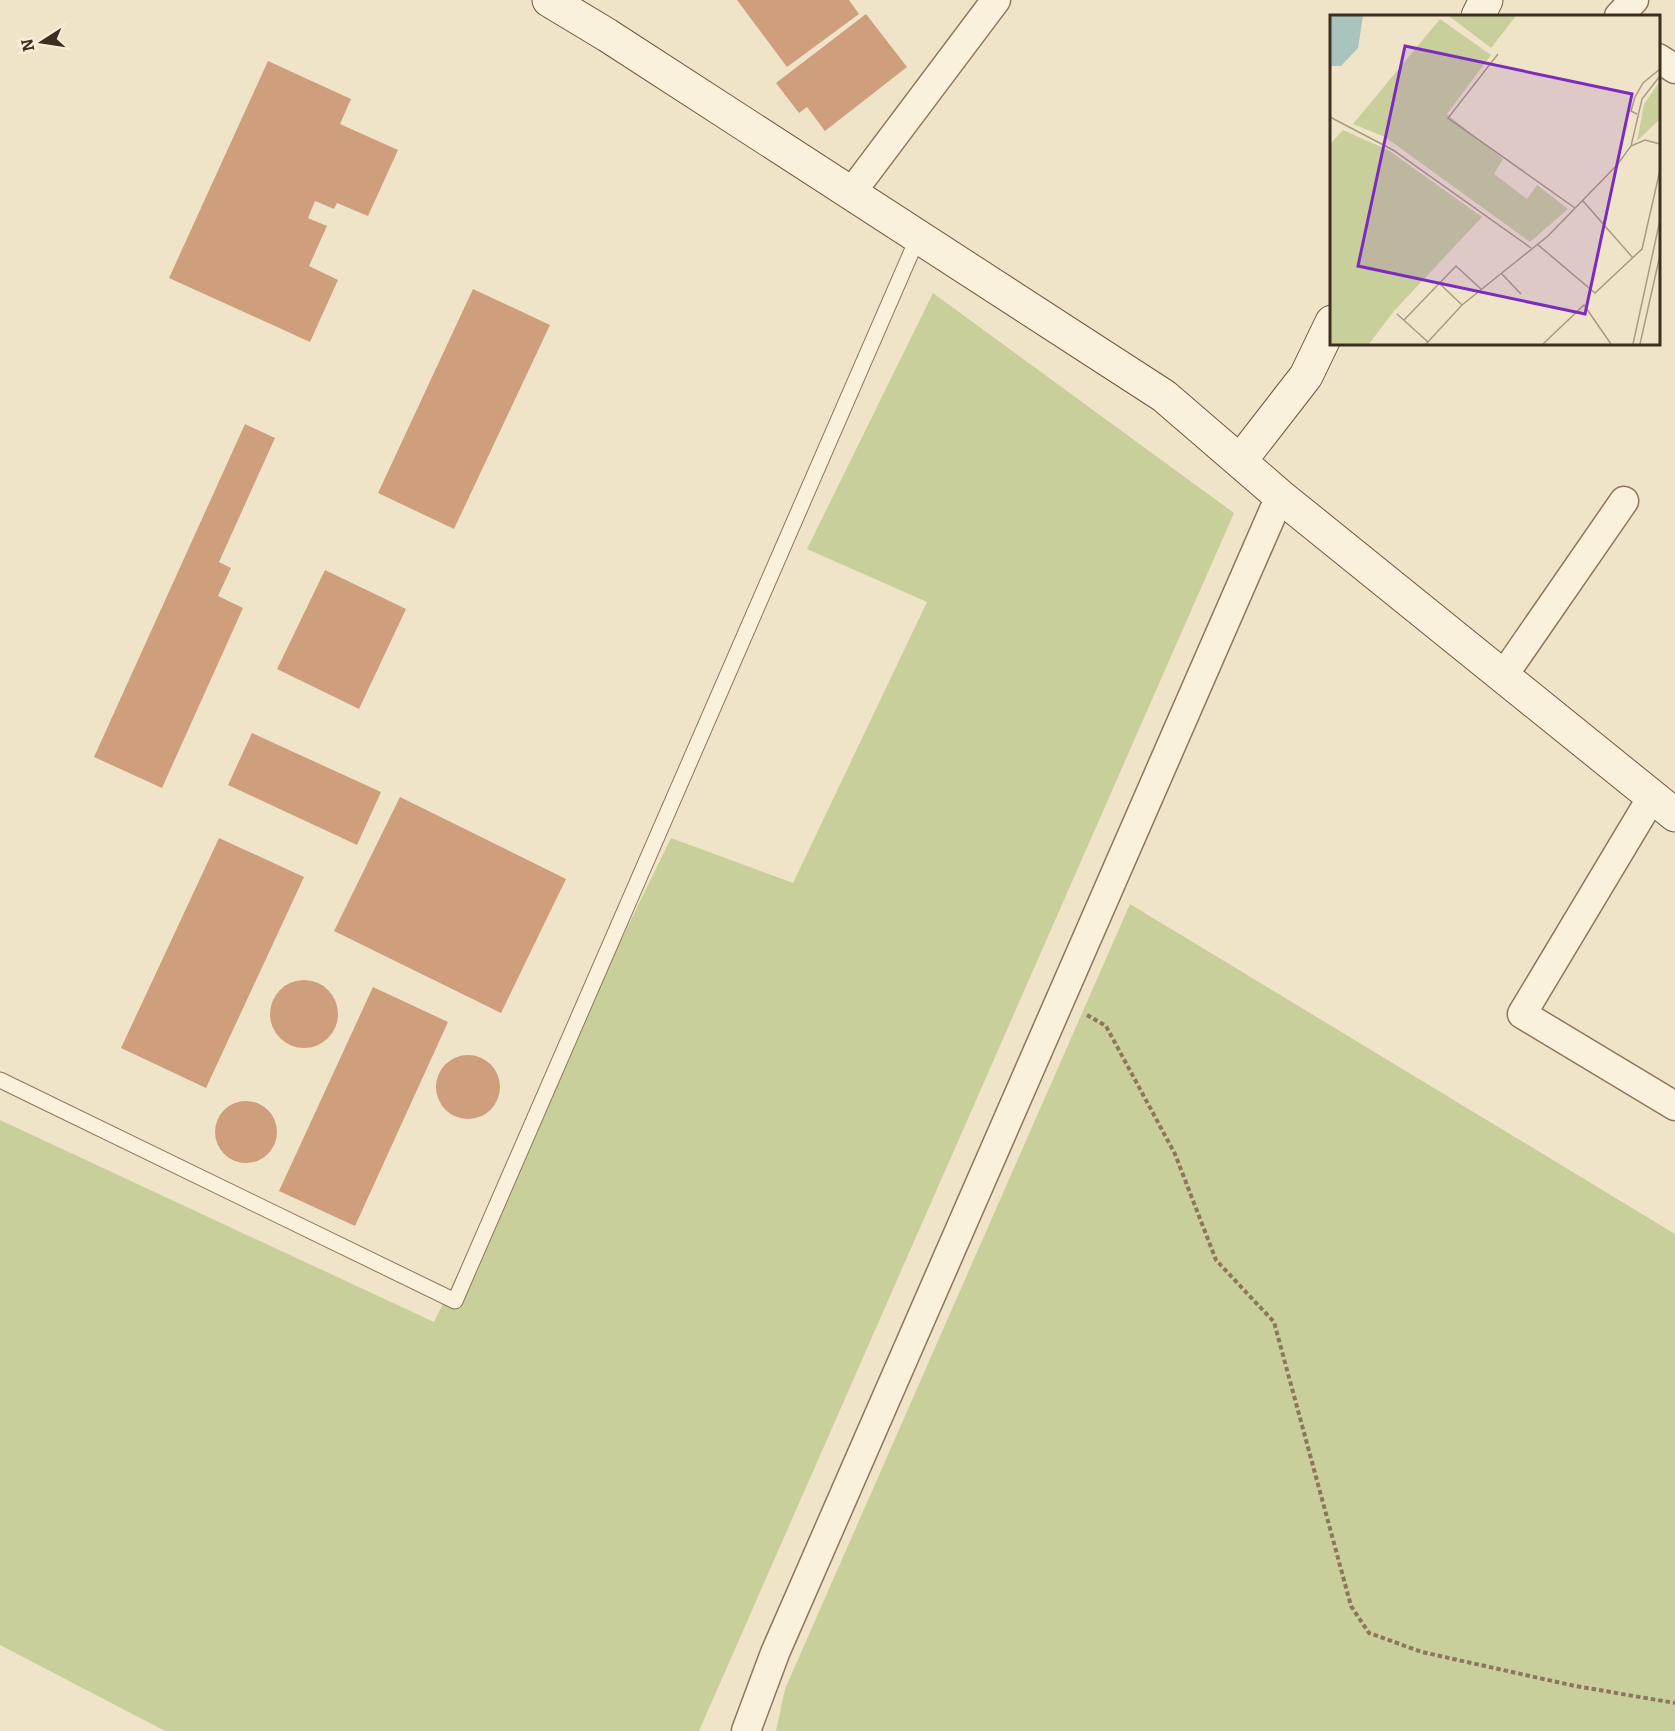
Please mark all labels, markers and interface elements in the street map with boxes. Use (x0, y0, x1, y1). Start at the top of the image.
north arrow (12, 12, 72, 72)
inset map (1330, 15, 1660, 345)
text: N (17, 37, 38, 53)

